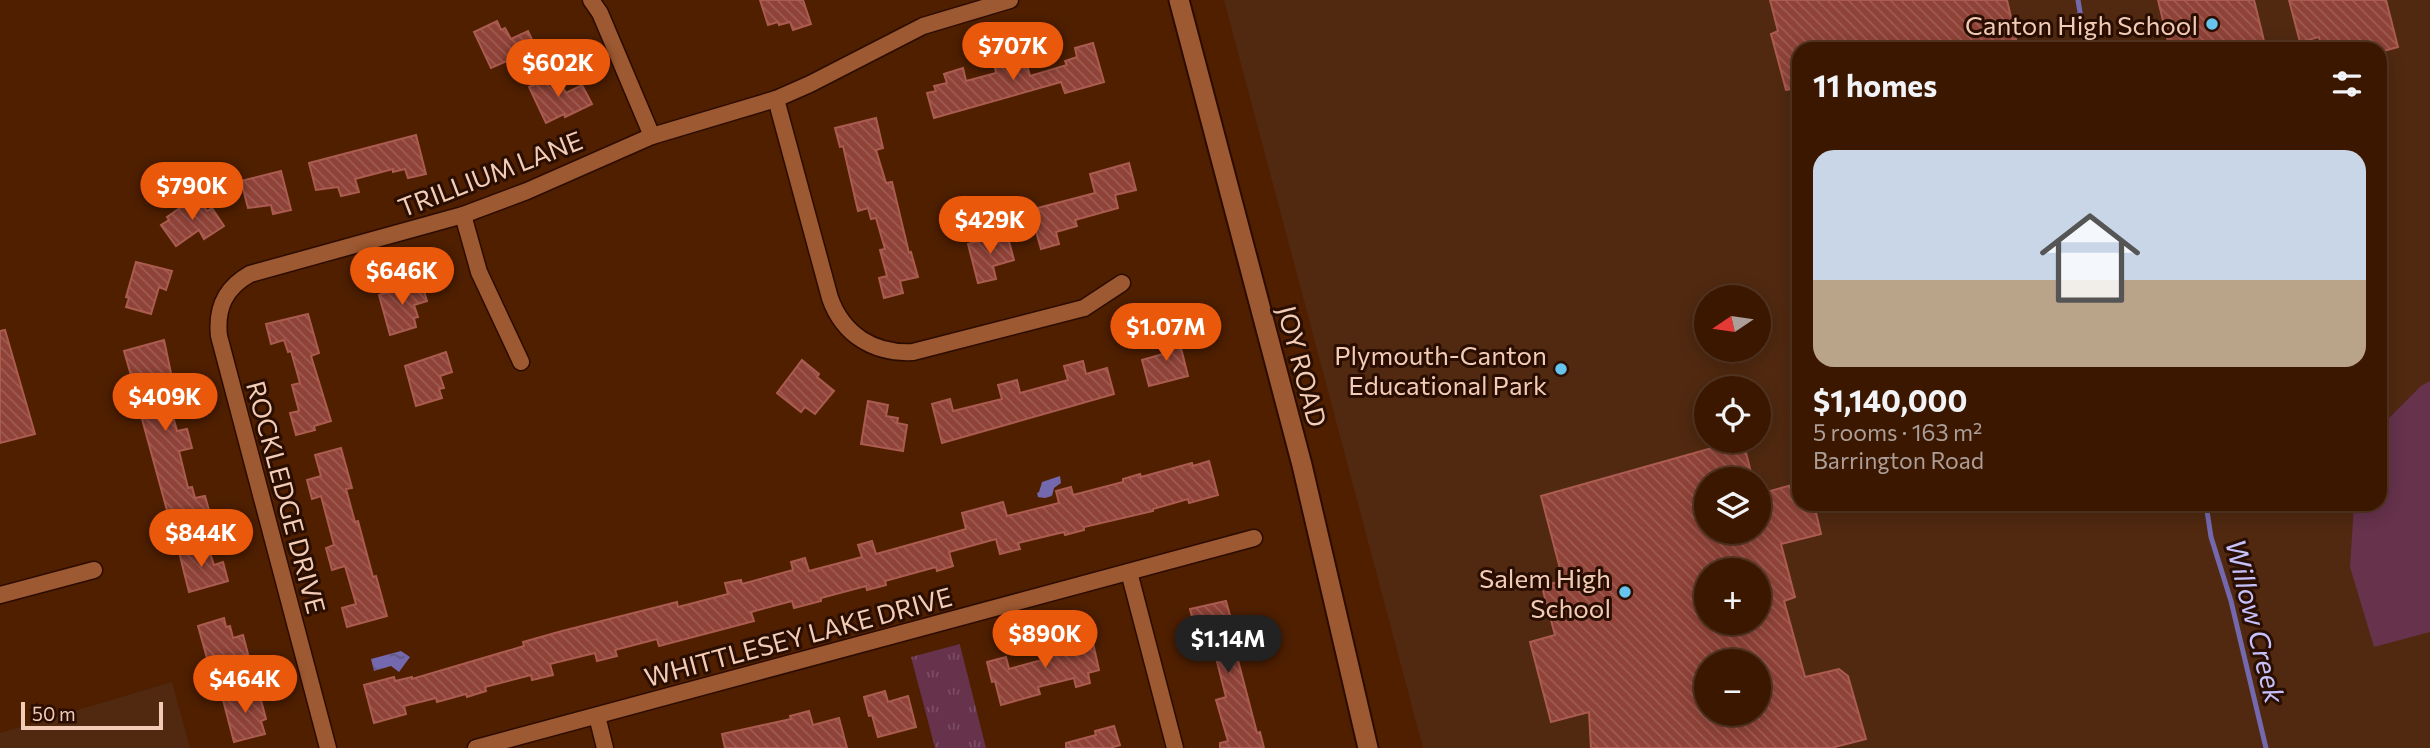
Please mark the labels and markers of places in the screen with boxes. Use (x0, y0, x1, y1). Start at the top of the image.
place label: Canton High School (1965, 9, 2198, 40)
marker: Canton High School (2204, 16, 2220, 32)
pin: $707K (964, 22, 1062, 82)
pin: $602K (509, 40, 607, 99)
pin: $790K (143, 162, 241, 222)
pin: $429K (941, 196, 1039, 256)
pin: $646K (353, 247, 451, 307)
pin: $1.07M (1109, 304, 1223, 363)
place label: Plymouth-Canton Educational Park (1334, 339, 1547, 400)
marker: Plymouth-Canton Educational Park (1553, 361, 1569, 377)
pin: $409K (116, 374, 214, 433)
pin: $844K (152, 510, 250, 569)
place label: Salem High School (1479, 562, 1611, 623)
marker: Salem High School (1617, 584, 1633, 600)
pin: $890K (996, 610, 1094, 670)
pin: $1.14M (1171, 616, 1285, 675)
pin: $464K (196, 656, 294, 715)

